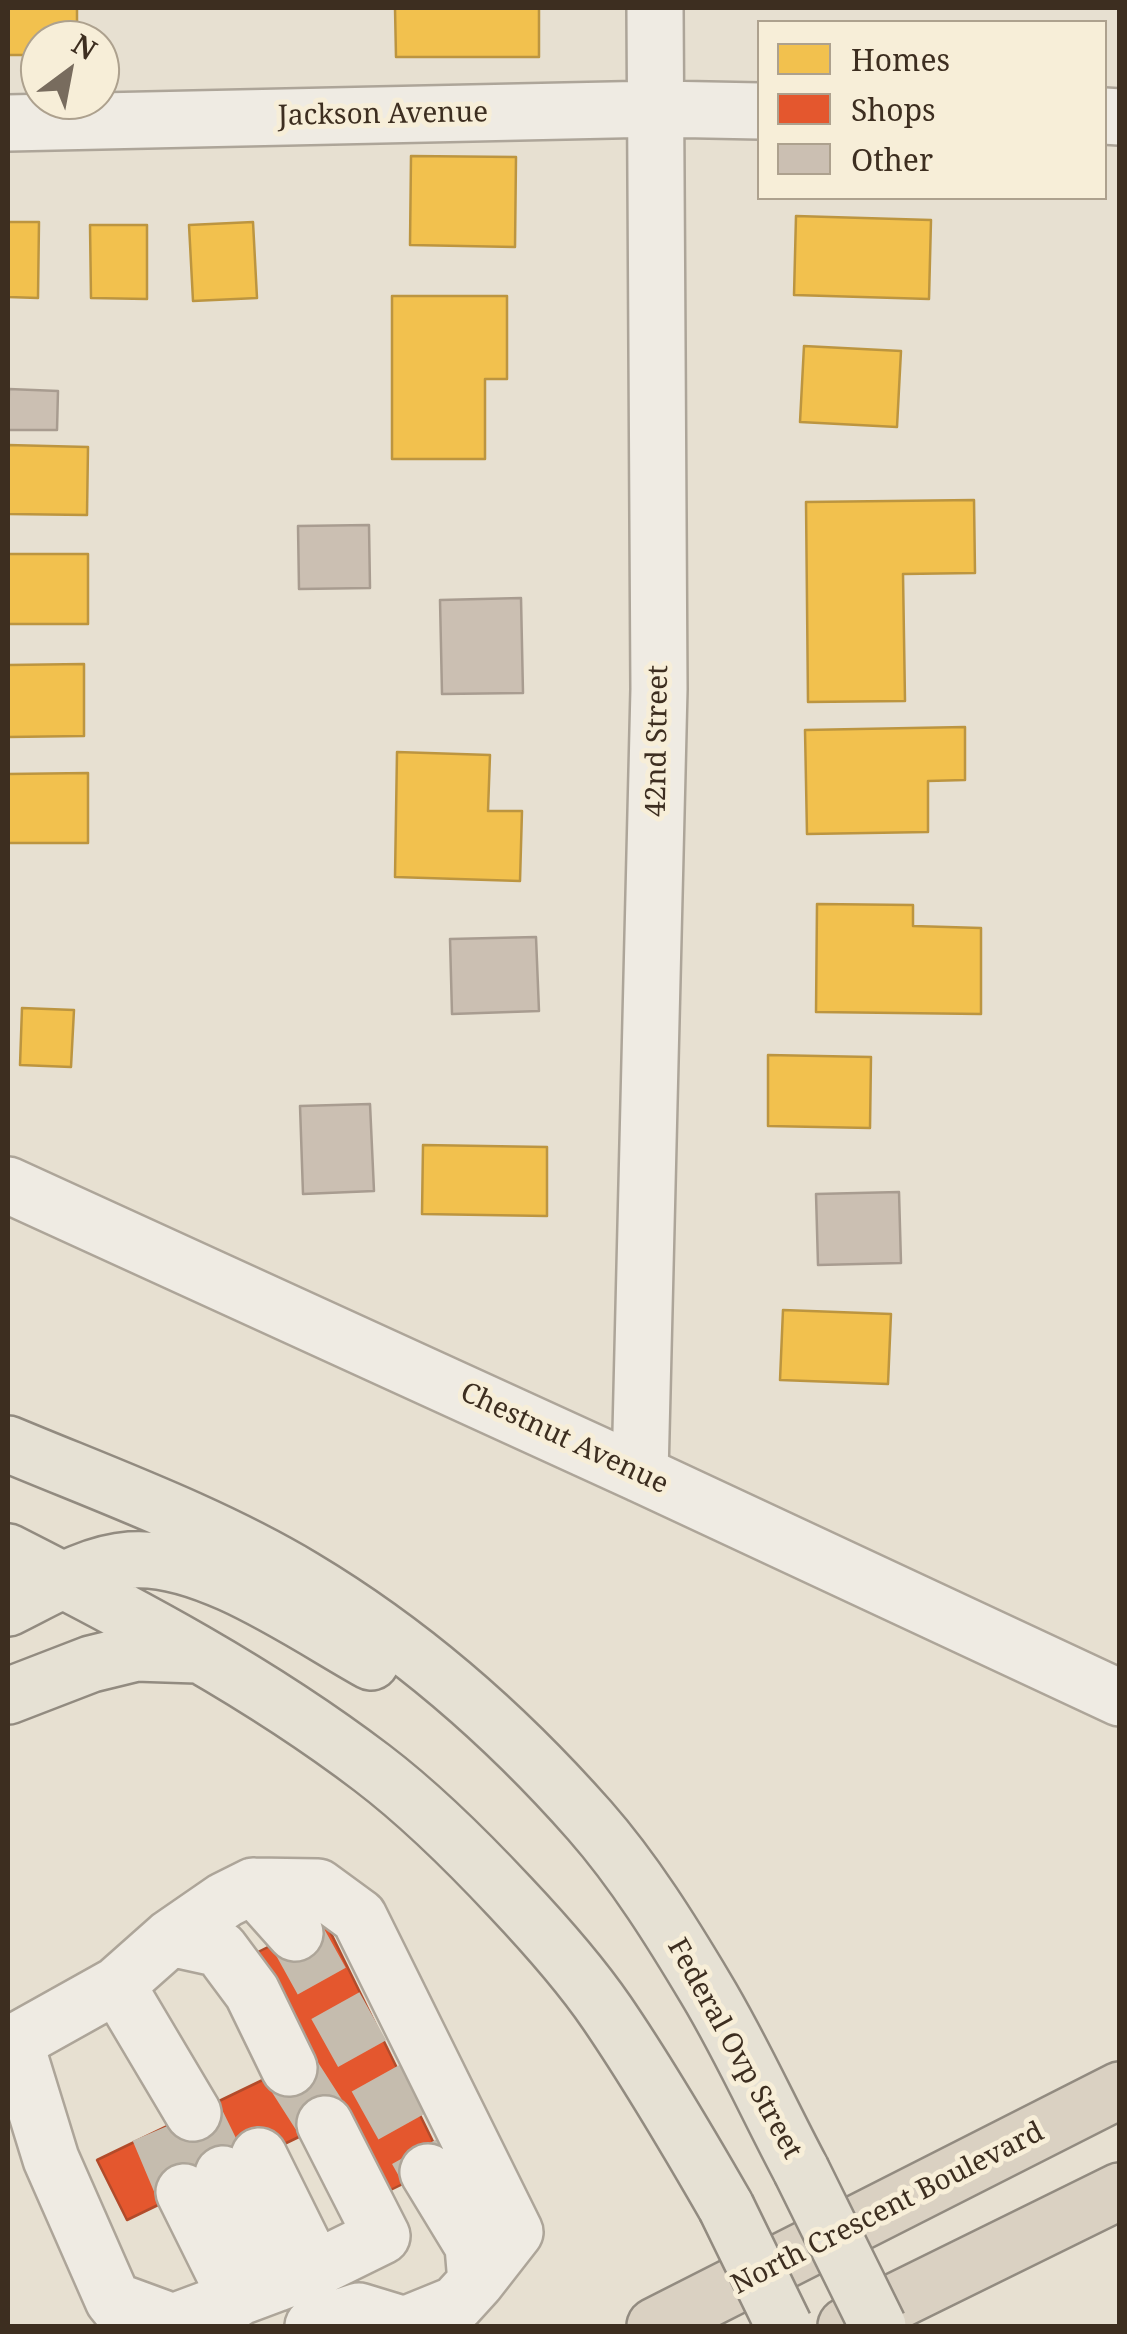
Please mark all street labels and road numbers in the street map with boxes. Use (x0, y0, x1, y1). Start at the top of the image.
street label: Jackson Avenue (278, 96, 488, 134)
street label: 42nd Street (640, 665, 676, 817)
street label: Chestnut Avenue (455, 1376, 673, 1502)
street label: Federal Ovp Street (660, 1933, 808, 2165)
street label: North Crescent Boulevard (726, 2116, 1050, 2302)

